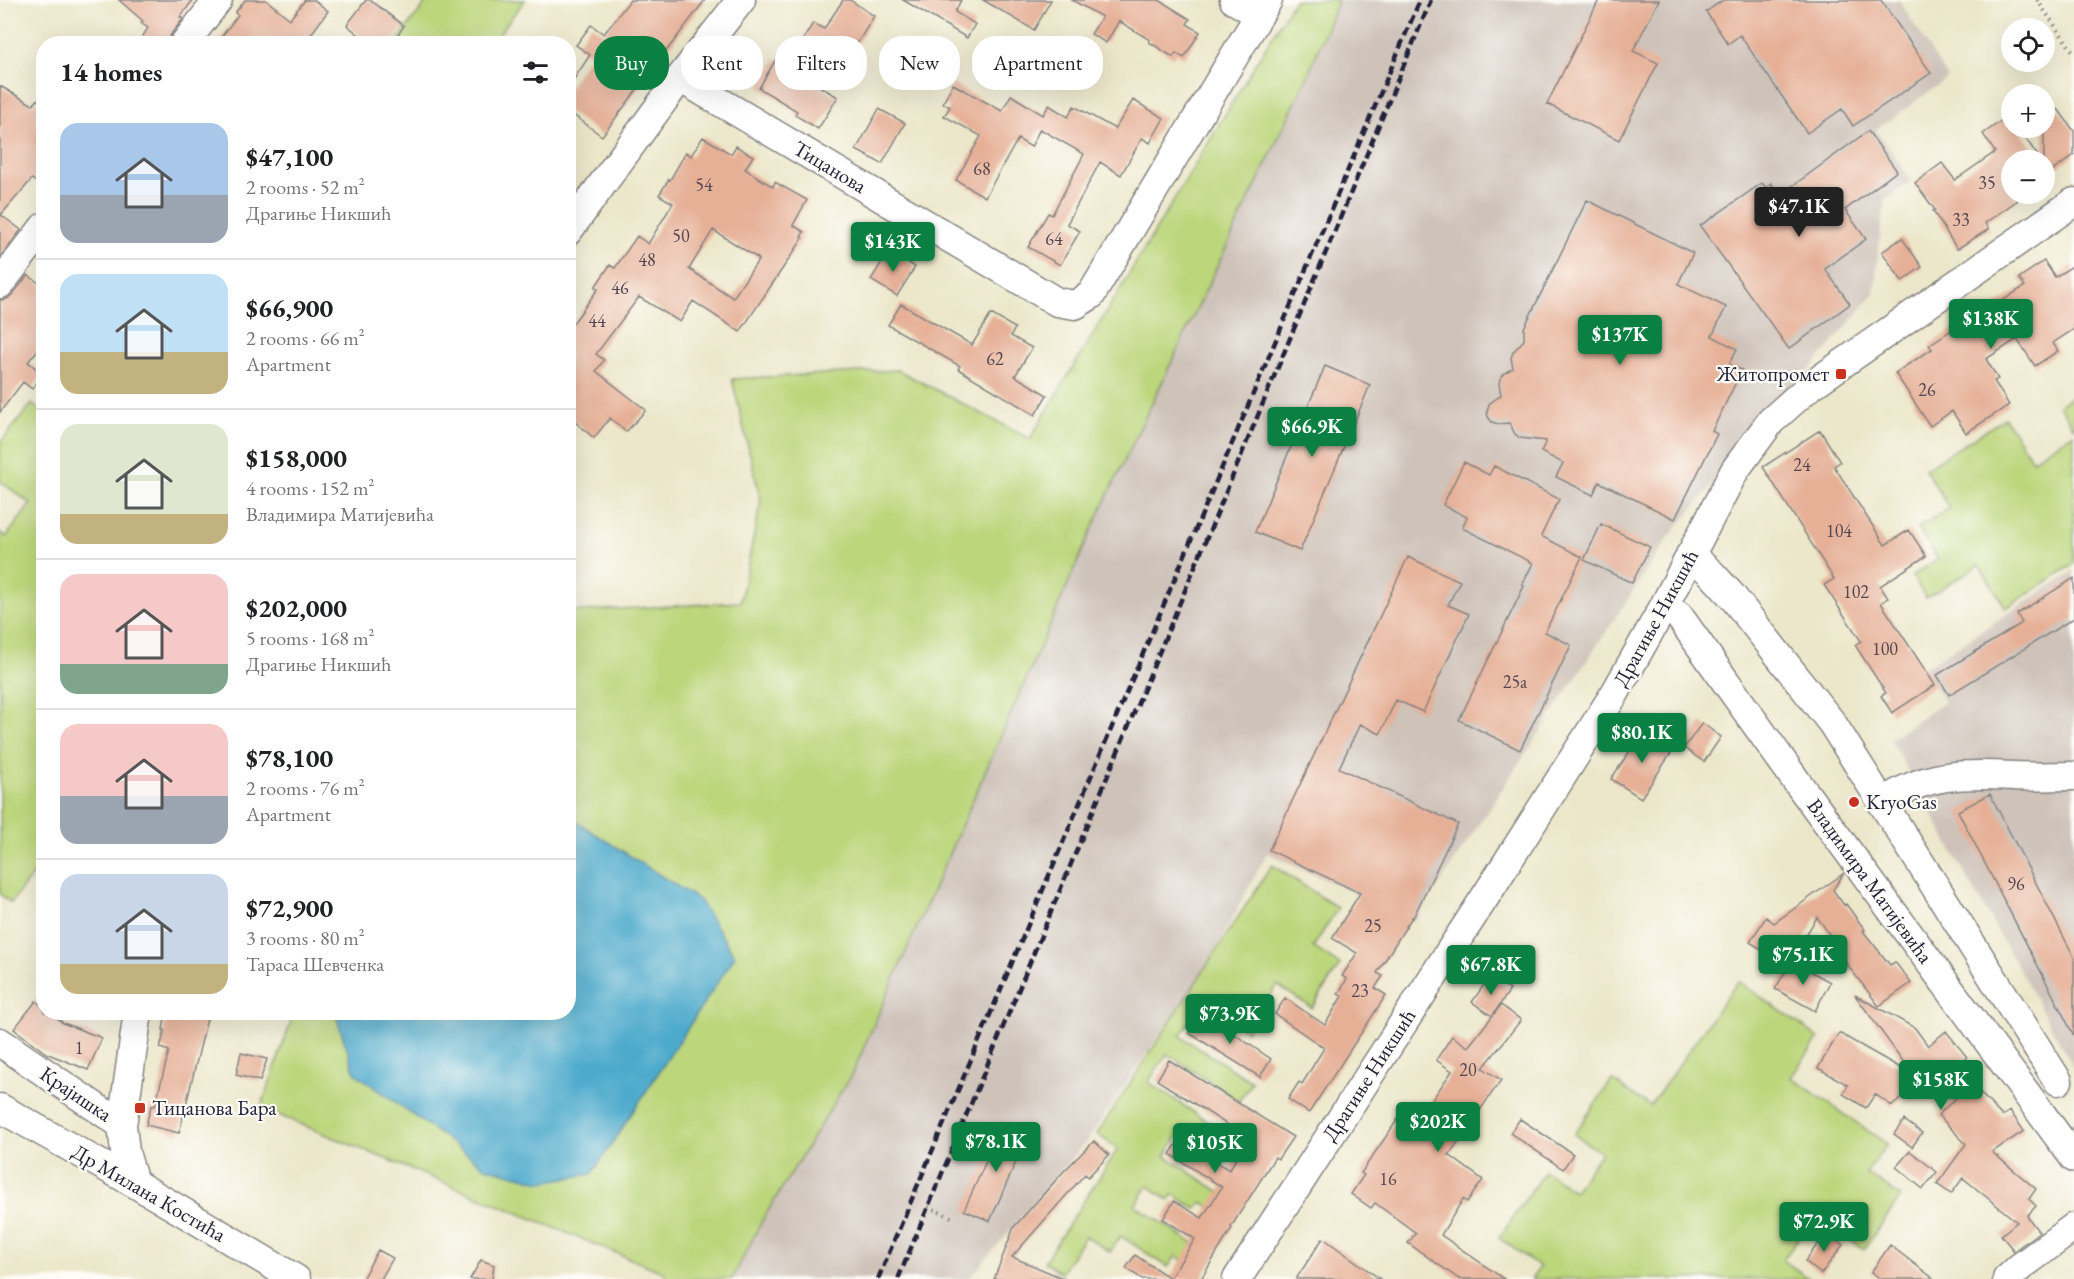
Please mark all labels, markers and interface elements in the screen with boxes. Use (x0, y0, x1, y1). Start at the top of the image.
map controls (2001, 18, 2055, 204)
button: locate (2001, 18, 2055, 72)
chip: Buy (594, 36, 669, 90)
chip: Rent (681, 36, 763, 90)
chip: Filters (775, 36, 867, 90)
chip: New (879, 36, 960, 90)
chip: Apartment (972, 36, 1103, 90)
text: 14 homes (60, 55, 162, 89)
icon: filters (519, 56, 552, 89)
button: + (2001, 84, 2055, 138)
street label: Тицанова (789, 134, 872, 199)
text: $47,100 (246, 140, 333, 174)
icon: home (108, 147, 180, 219)
button: − (2001, 150, 2055, 204)
house number: 68 (973, 157, 991, 180)
house number: 35 (1978, 171, 1996, 194)
house number: 54 (695, 173, 713, 196)
text: 2 rooms · 52 m² (246, 174, 365, 200)
pin: $47.1K (1750, 187, 1848, 238)
text: $47.1K (1768, 193, 1830, 219)
text: Драгиње Никшић (246, 200, 391, 226)
house number: 33 (1952, 208, 1970, 231)
pin: $143K (851, 222, 935, 273)
house number: 50 (672, 224, 690, 247)
house number: 64 (1045, 227, 1063, 250)
text: $143K (865, 228, 921, 254)
house number: 48 (638, 248, 656, 271)
house number: 46 (611, 276, 629, 299)
text: $66,900 (246, 291, 333, 325)
icon: home (108, 298, 180, 370)
pin: $138K (1949, 299, 2033, 350)
text: $138K (1963, 305, 2019, 331)
house number: 44 (588, 309, 606, 332)
pin: $137K (1578, 315, 1662, 366)
text: $137K (1592, 321, 1648, 347)
text: 2 rooms · 66 m² (246, 325, 365, 351)
house number: 62 (986, 347, 1004, 370)
text: Apartment (246, 351, 331, 377)
place label: Житопромет (1716, 360, 1829, 387)
marker: Житопромет (1834, 367, 1848, 381)
house number: 26 (1918, 378, 1936, 401)
pin: $66.9K (1263, 407, 1361, 458)
text: $66.9K (1281, 413, 1343, 439)
text: $158,000 (246, 441, 347, 475)
icon: home (108, 448, 180, 520)
house number: 24 (1793, 453, 1811, 476)
text: 4 rooms · 152 m² (246, 475, 374, 501)
text: Владимира Матијевића (246, 501, 434, 527)
house number: 104 (1826, 519, 1852, 542)
street label: Драгиње Никшић (1607, 544, 1704, 691)
house number: 102 (1843, 580, 1869, 603)
text: $202,000 (246, 591, 347, 625)
icon: home (108, 598, 180, 670)
text: 5 rooms · 168 m² (246, 625, 374, 651)
house number: 100 (1872, 637, 1898, 660)
text: Драгиње Никшић (246, 651, 391, 677)
house number: 25a (1503, 670, 1528, 693)
pin: $80.1K (1593, 713, 1691, 764)
text: $80.1K (1611, 719, 1673, 745)
text: $78,100 (246, 741, 333, 775)
icon: home (108, 748, 180, 820)
text: 2 rooms · 76 m² (246, 775, 365, 801)
place label: KryoGas (1866, 788, 1937, 815)
street label: Владимира Матијевића (1801, 793, 1940, 969)
marker: KryoGas (1847, 795, 1861, 809)
text: Apartment (246, 801, 331, 827)
house number: 96 (2007, 872, 2025, 895)
text: $72,900 (246, 891, 333, 925)
icon: home (108, 898, 180, 970)
house number: 25 (1364, 914, 1382, 937)
text: 3 rooms · 80 m² (246, 925, 365, 951)
pin: $75.1K (1754, 935, 1852, 986)
text: $75.1K (1772, 941, 1834, 967)
pin: $67.8K (1442, 945, 1540, 996)
text: Тараса Шевченка (246, 951, 384, 977)
text: $67.8K (1460, 951, 1522, 977)
house number: 23 (1351, 979, 1369, 1002)
pin: $73.9K (1181, 994, 1279, 1045)
text: $73.9K (1199, 1000, 1261, 1026)
street label: Драгиње Никшић (1316, 1003, 1422, 1146)
house number: 1 (75, 1036, 83, 1059)
house number: 20 (1459, 1058, 1477, 1081)
street label: Крајишка (35, 1060, 118, 1128)
pin: $158K (1899, 1060, 1983, 1111)
text: $158K (1913, 1066, 1969, 1092)
place label: Тицанова Бара (152, 1094, 277, 1121)
marker: Тицанова Бара (133, 1101, 147, 1115)
pin: $202K (1396, 1102, 1480, 1153)
text: $202K (1410, 1108, 1466, 1134)
pin: $78.1K (947, 1122, 1045, 1173)
pin: $105K (1173, 1123, 1257, 1174)
text: $78.1K (965, 1128, 1027, 1154)
text: $105K (1187, 1129, 1243, 1155)
street label: Др Милана Костића (67, 1138, 232, 1248)
house number: 16 (1379, 1167, 1397, 1190)
pin: $72.9K (1775, 1202, 1873, 1253)
text: $72.9K (1793, 1208, 1855, 1234)

